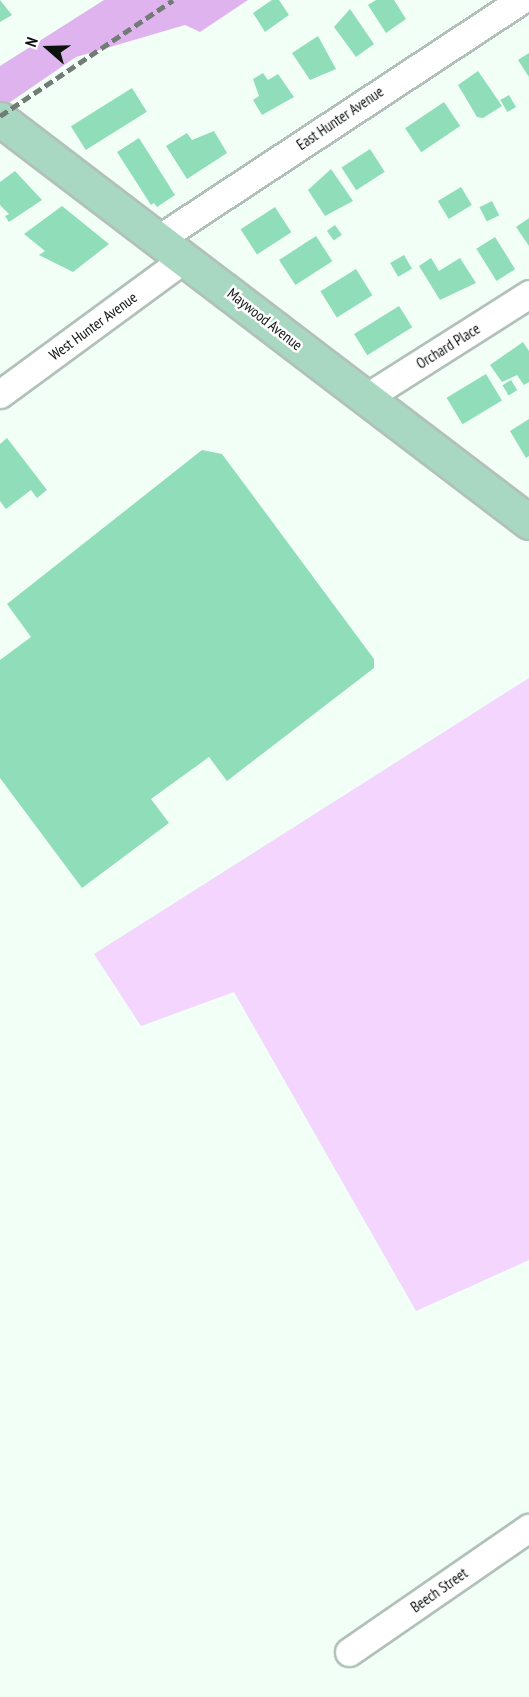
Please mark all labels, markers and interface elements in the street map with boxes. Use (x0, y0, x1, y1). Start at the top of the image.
north arrow (18, 18, 78, 78)
text: N (20, 34, 42, 49)
street label: East Hunter Avenue (293, 82, 387, 154)
street label: Maywood Avenue (224, 284, 306, 354)
street label: West Hunter Avenue (45, 288, 141, 364)
street label: Orchard Place (413, 319, 483, 373)
street label: Beech Street (407, 1564, 471, 1616)

